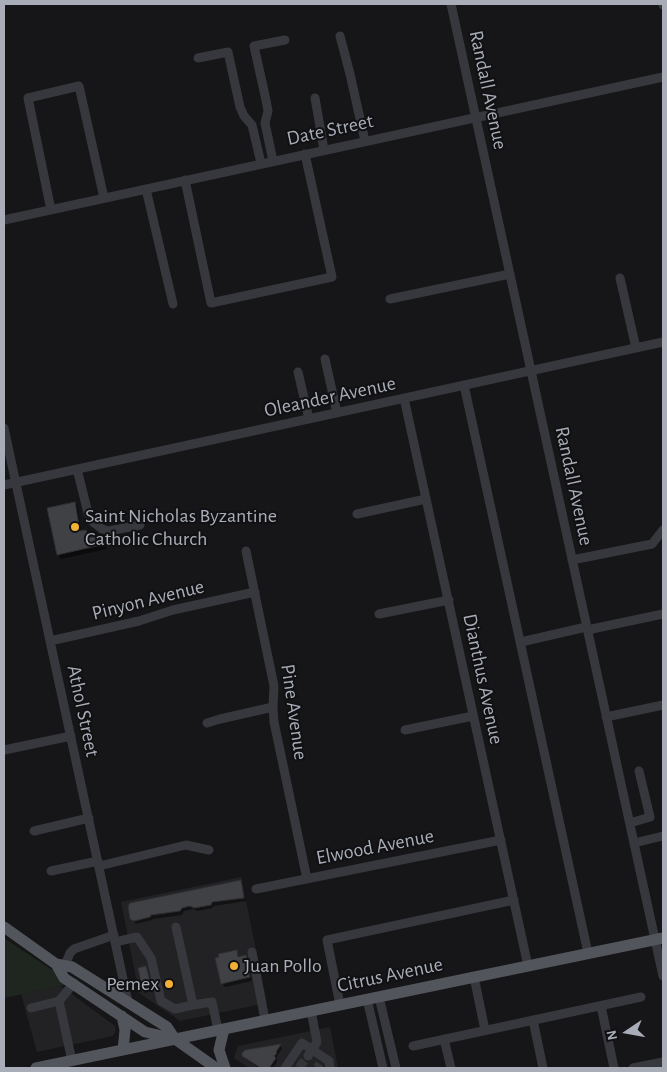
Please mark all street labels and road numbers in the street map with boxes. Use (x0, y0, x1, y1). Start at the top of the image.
street label: Randall Avenue (464, 28, 512, 152)
street label: Date Street (285, 109, 375, 151)
street label: Oleander Avenue (262, 371, 398, 423)
street label: Randall Avenue (550, 424, 598, 548)
street label: Pinyon Avenue (89, 574, 207, 626)
street label: Dianthus Avenue (457, 611, 509, 747)
street label: Athol Street (62, 663, 104, 759)
street label: Pine Avenue (275, 663, 313, 761)
street label: Elwood Avenue (314, 824, 436, 870)
street label: Citrus Avenue (335, 952, 445, 998)

